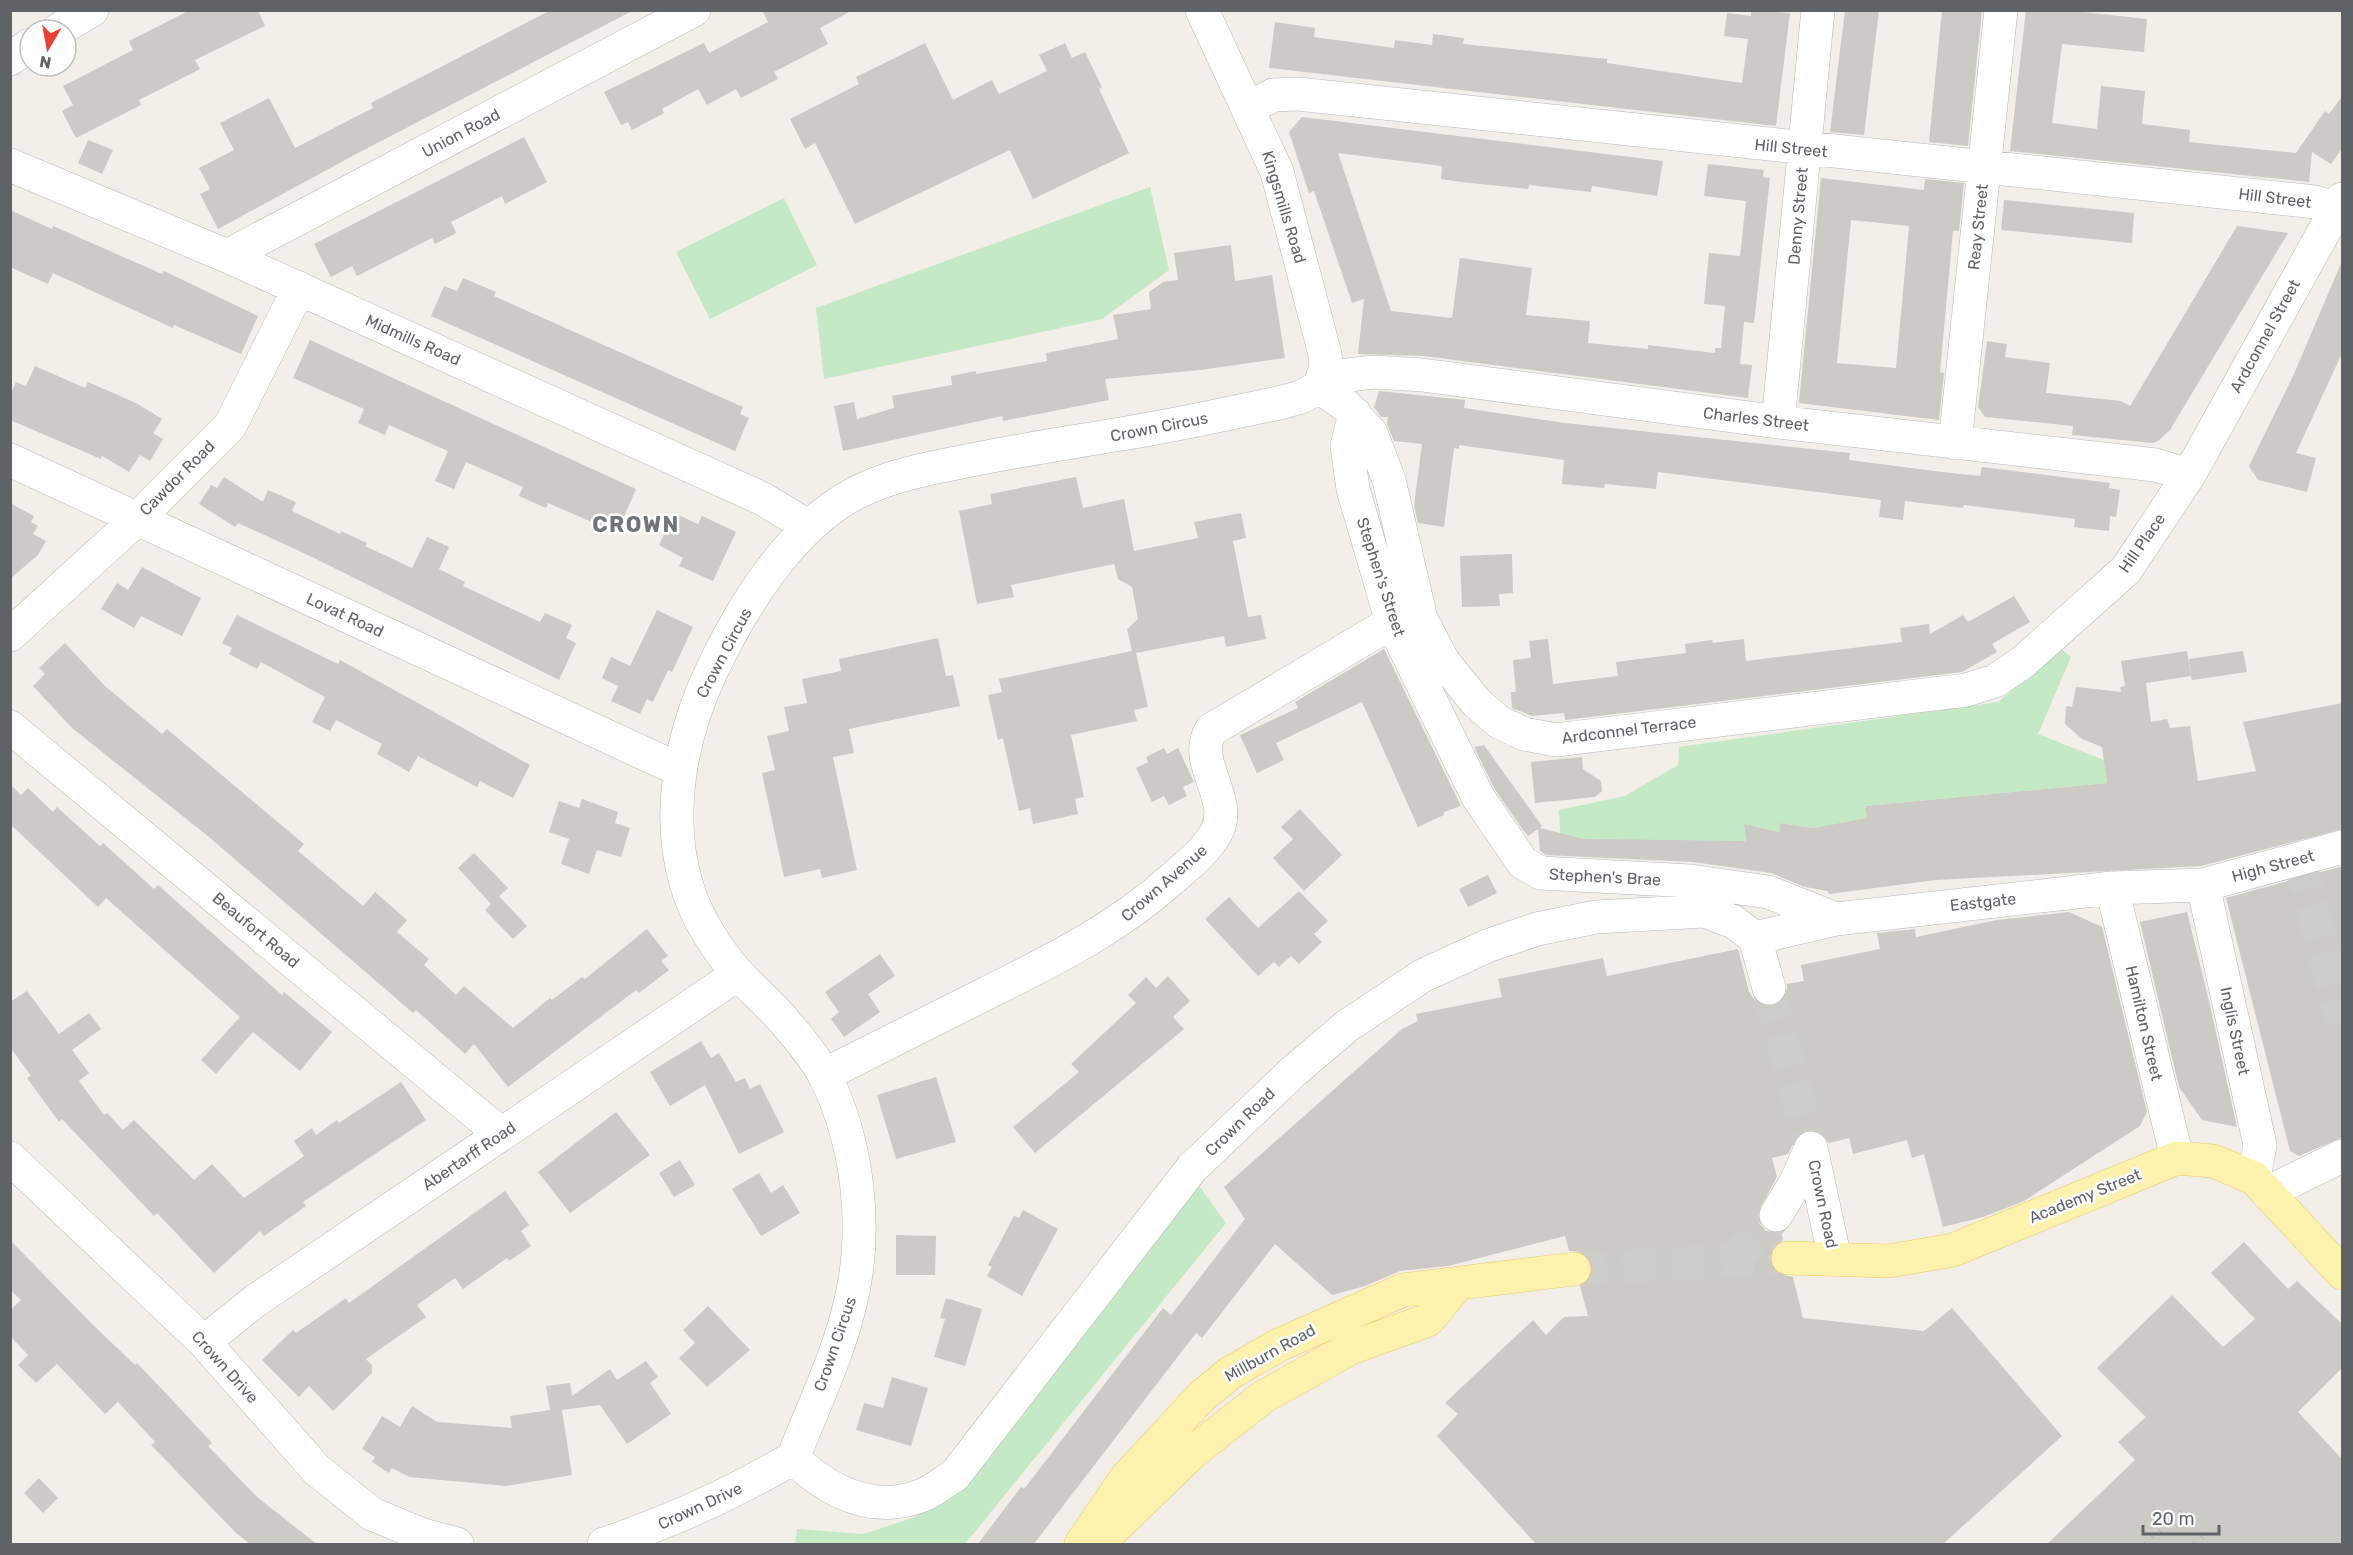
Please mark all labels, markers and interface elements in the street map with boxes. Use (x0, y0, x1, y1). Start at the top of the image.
north arrow (18, 18, 78, 78)
text: N (38, 52, 53, 73)
street label: Union Road (419, 105, 503, 161)
street label: Hill Street (1754, 135, 1828, 161)
street label: Kingsmills Road (1258, 148, 1310, 266)
street label: Denny Street (1784, 166, 1812, 266)
street label: Reay Street (1964, 183, 1992, 271)
street label: Hill Street (2237, 184, 2313, 212)
street label: Ardconnel Street (2226, 276, 2304, 396)
street label: Midmills Road (363, 311, 463, 369)
street label: Charles Street (1702, 403, 1810, 435)
street label: Crown Circus (1109, 408, 1209, 446)
street label: Cawdor Road (136, 437, 218, 519)
street label: Hill Place (2115, 510, 2169, 576)
district label: CROWN (592, 511, 680, 538)
street label: Stephen's Street (1353, 515, 1409, 639)
street label: Lovat Road (303, 589, 387, 641)
street label: Crown Circus (692, 605, 756, 701)
street label: Ardconnel Terrace (1561, 712, 1697, 748)
street label: Crown Avenue (1117, 841, 1211, 925)
street label: High Street (2230, 846, 2316, 886)
street label: Stephen's Brae (1548, 865, 1662, 889)
street label: Beaufort Road (209, 888, 303, 972)
street label: Eastgate (1949, 889, 2017, 915)
street label: Hamilton Street (2122, 964, 2166, 1082)
street label: Inglis Street (2216, 985, 2254, 1077)
street label: Crown Road (1201, 1084, 1279, 1160)
street label: Abertarff Road (419, 1118, 519, 1194)
street label: Crown Road (1804, 1158, 1842, 1250)
street label: Academy Street (2026, 1165, 2144, 1227)
street label: Crown Circus (810, 1294, 860, 1394)
street label: Millburn Road (1221, 1320, 1319, 1386)
street label: Crown Drive (188, 1327, 262, 1407)
street label: Crown Drive (655, 1478, 745, 1534)
scale bar (2143, 1498, 2220, 1536)
text: 20 m (2152, 1508, 2194, 1530)

